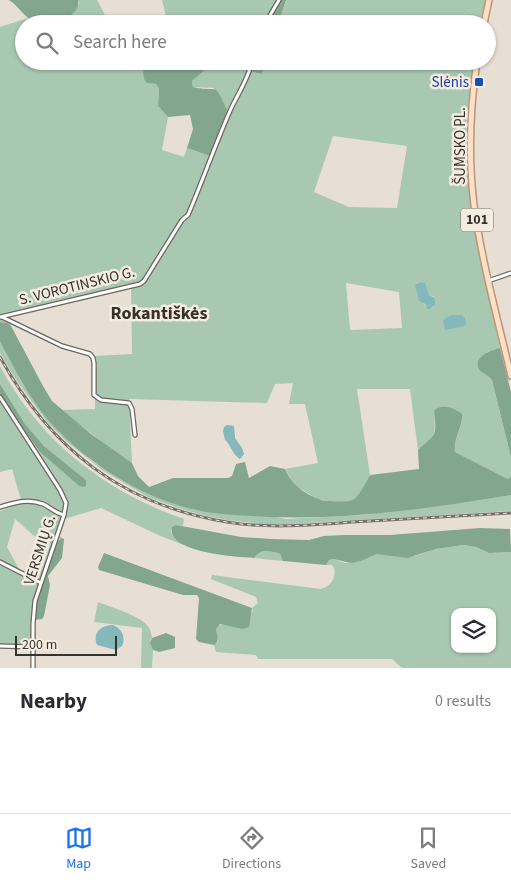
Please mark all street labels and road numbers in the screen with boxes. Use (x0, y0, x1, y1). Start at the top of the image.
street label: ŠUMSKO PL. (450, 107, 471, 185)
road number: 101 (461, 208, 493, 232)
street label: S. VOROTINSKIO G. (17, 261, 137, 311)
street label: VERSMIŲ G. (19, 512, 61, 588)

